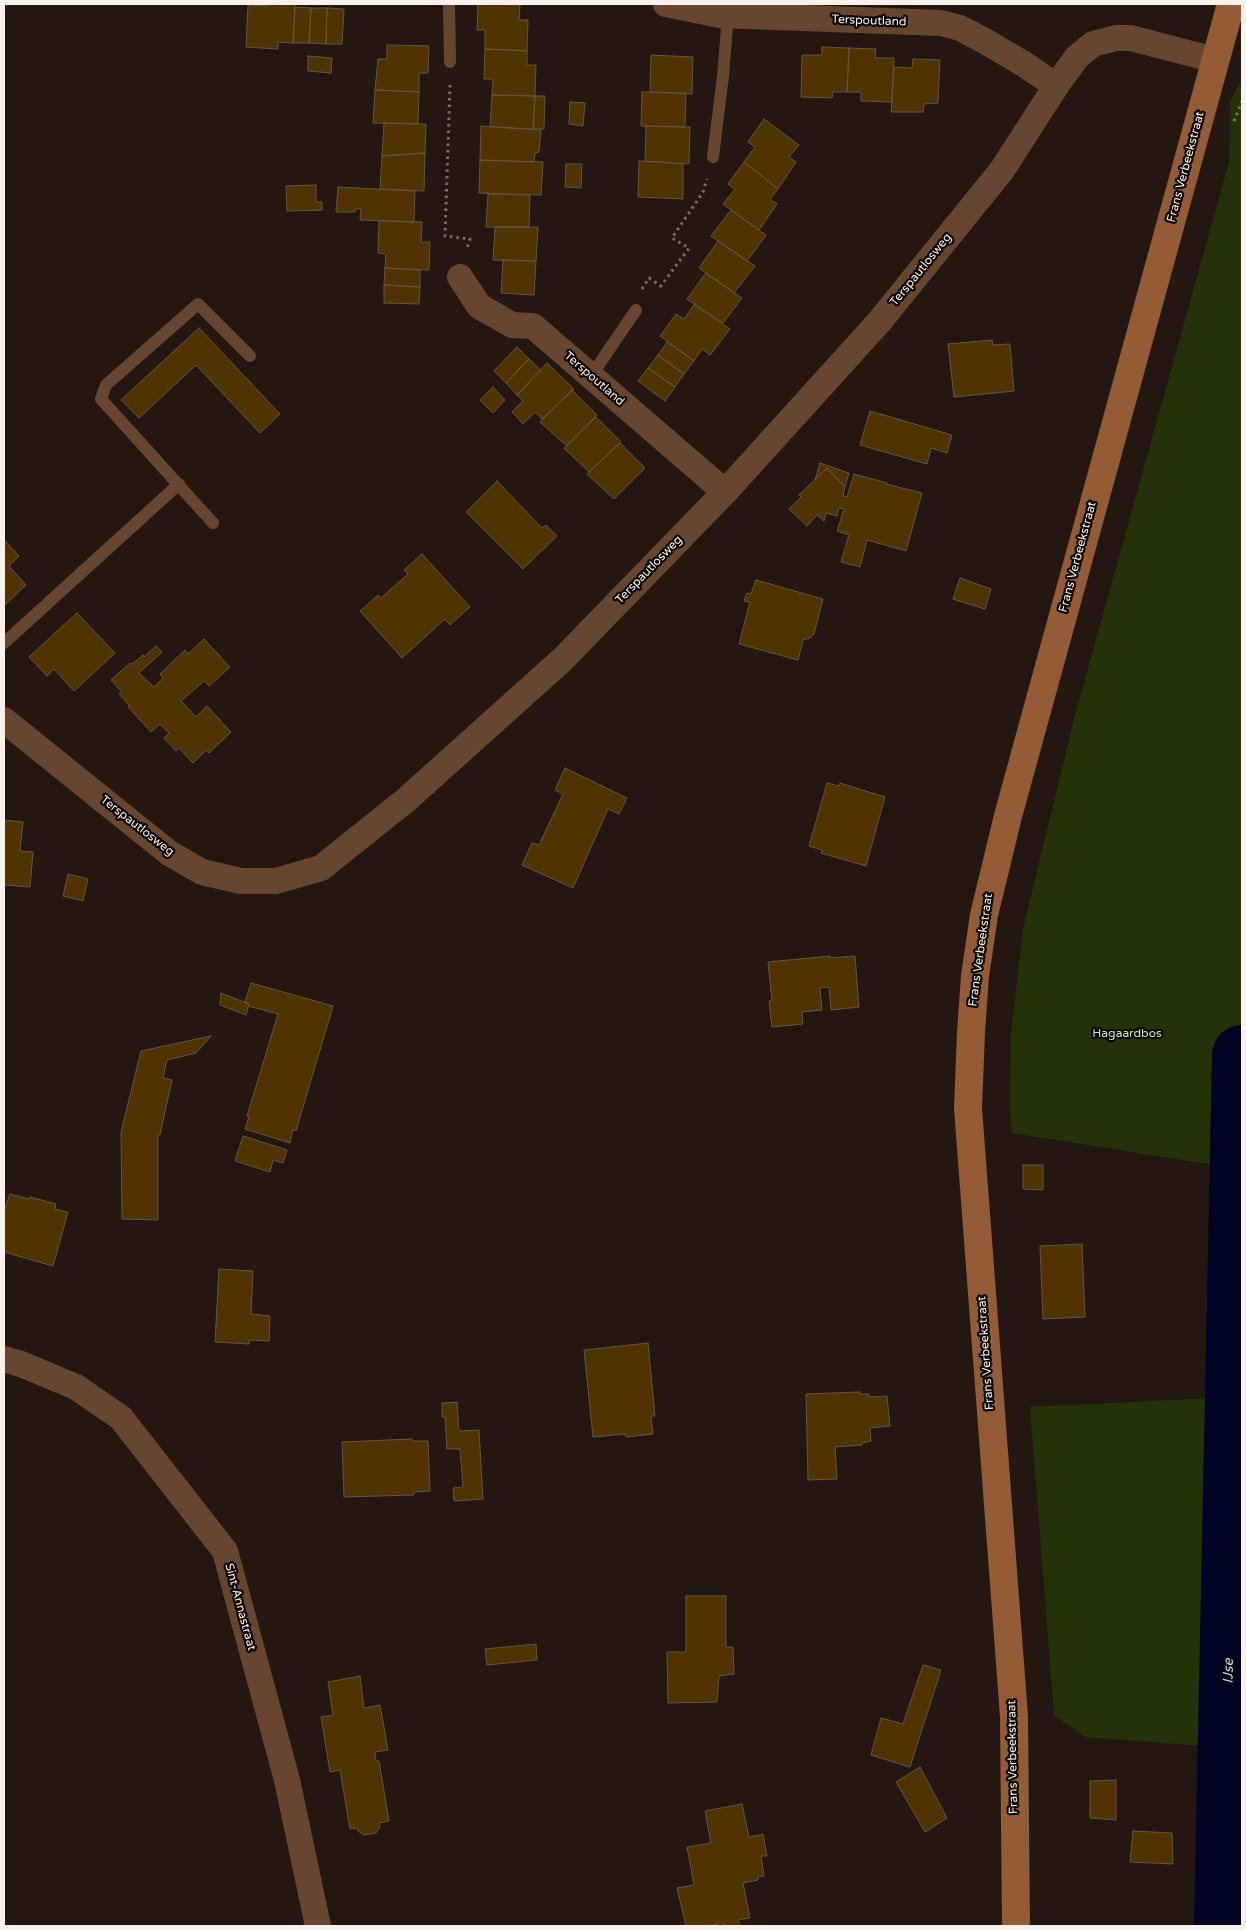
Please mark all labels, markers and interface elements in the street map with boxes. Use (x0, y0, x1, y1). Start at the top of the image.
street label: Terspoutland (831, 12, 907, 30)
street label: Frans Verbeekstraat (1164, 110, 1208, 224)
street label: Terspautlosweg (887, 231, 955, 309)
street label: Terspoutland (561, 349, 627, 409)
street label: Frans Verbeekstraat (1056, 500, 1100, 614)
street label: Terspautlosweg (613, 533, 685, 607)
street label: Terspautlosweg (97, 793, 177, 859)
street label: Frans Verbeekstraat (966, 893, 996, 1007)
park label: Hagaardbos (1092, 1027, 1162, 1041)
street label: Frans Verbeekstraat (975, 1296, 997, 1410)
street label: Sint-Annastraat (221, 1562, 259, 1652)
water label: IJse (1220, 1658, 1238, 1684)
street label: Frans Verbeekstraat (1005, 1700, 1021, 1814)

